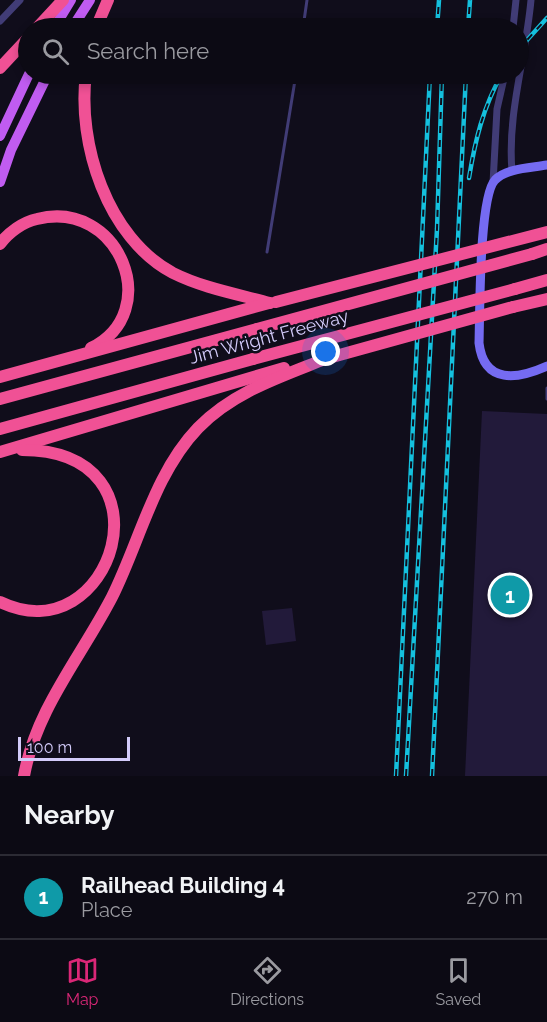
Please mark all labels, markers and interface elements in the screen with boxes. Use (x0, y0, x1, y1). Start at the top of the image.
search box (18, 18, 529, 84)
icon: search (39, 35, 72, 68)
text: Search here (87, 38, 209, 64)
street label: Jim Wright Freeway (187, 305, 351, 368)
your location (311, 337, 340, 366)
pin: 1 (490, 572, 530, 618)
scale bar (18, 734, 130, 762)
text: 100 m (27, 738, 72, 757)
text: Nearby (24, 800, 114, 830)
text: Railhead Building 4 (81, 872, 285, 898)
text: 1 (39, 885, 48, 909)
text: 270 m (466, 885, 523, 909)
text: Place (81, 898, 132, 922)
tab: Map (66, 954, 99, 1009)
tab: Directions (230, 954, 304, 1009)
tab: Saved (435, 954, 481, 1009)

